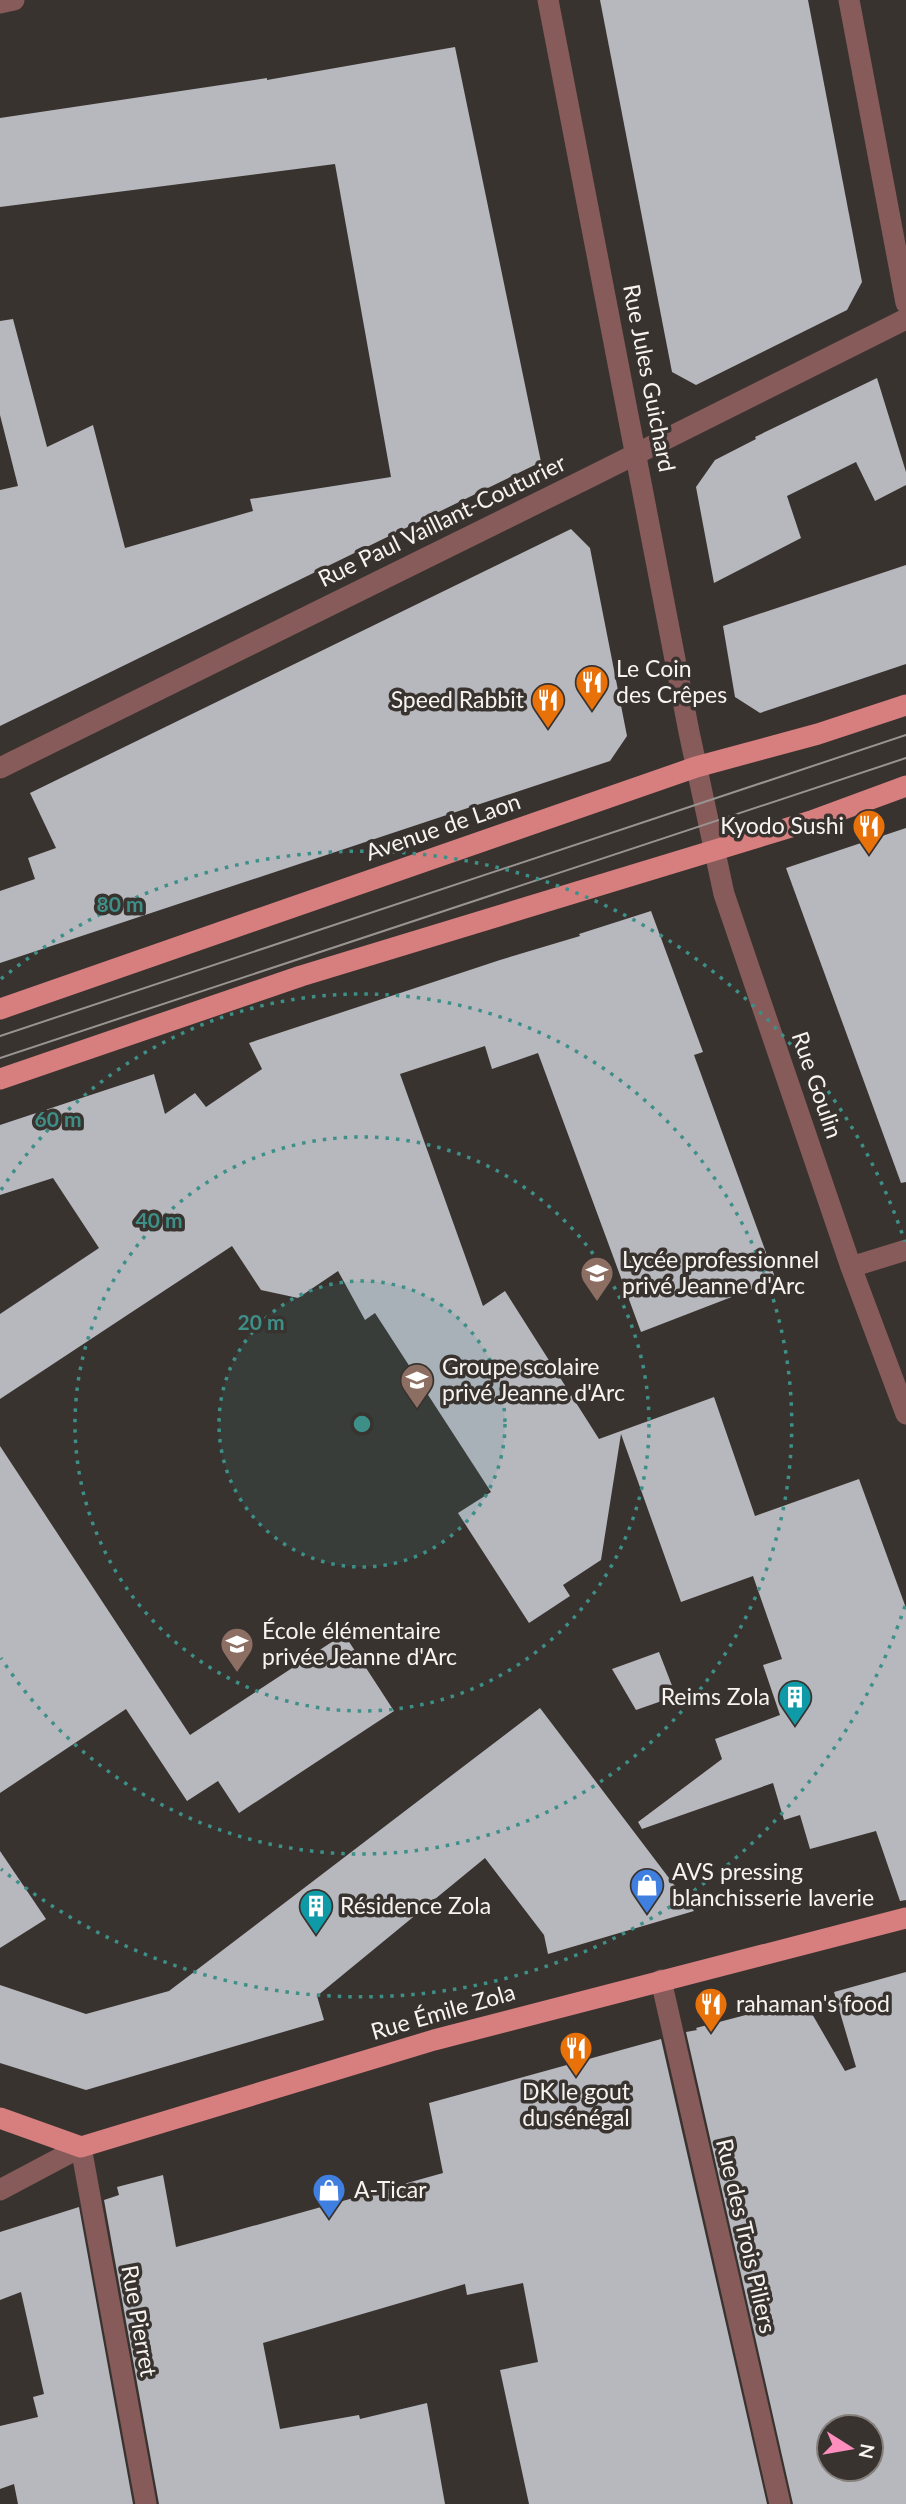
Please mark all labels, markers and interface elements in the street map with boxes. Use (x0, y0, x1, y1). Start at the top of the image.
street label: Rue Jules Guichard (618, 282, 682, 474)
street label: Rue Paul Vaillant-Couturier (313, 448, 571, 592)
place label: Le Coin des Crêpes (616, 654, 727, 708)
restaurant icon: Le Coin des Crêpes (573, 663, 611, 712)
restaurant icon: Speed Rabbit (529, 681, 567, 730)
place label: Speed Rabbit (391, 685, 525, 713)
street label: Avenue de Laon (361, 786, 524, 866)
restaurant icon: Kyodo Sushi (850, 807, 888, 856)
place label: Kyodo Sushi (720, 811, 844, 839)
text: 80 m (96, 891, 144, 916)
street label: Rue Goulin (787, 1028, 849, 1142)
text: 60 m (34, 1106, 82, 1131)
text: 40 m (135, 1207, 183, 1232)
place label: Lycée professionnel privé Jeanne d'Arc (622, 1245, 819, 1299)
school or university icon: Lycée professionnel privé Jeanne d'Arc (578, 1254, 616, 1303)
text: 20 m (237, 1309, 285, 1334)
place label: Groupe scolaire privé Jeanne d'Arc (442, 1352, 625, 1406)
school or university icon: Groupe scolaire privé Jeanne d'Arc (398, 1361, 436, 1410)
centre of rings (350, 1412, 374, 1436)
place label: École élémentaire privée Jeanne d'Arc (262, 1616, 457, 1670)
school or university icon: École élémentaire privée Jeanne d'Arc (218, 1625, 256, 1674)
building icon: Reims Zola (776, 1678, 814, 1727)
place label: Reims Zola (661, 1682, 770, 1710)
place label: AVS pressing blanchisserie laverie (672, 1857, 874, 1911)
shop icon: AVS pressing blanchisserie laverie (628, 1866, 666, 1915)
building icon: Résidence Zola (297, 1887, 335, 1936)
place label: Résidence Zola (340, 1891, 491, 1919)
street label: Rue Émile Zola (367, 1977, 518, 2045)
restaurant icon: rahaman's food (692, 1985, 730, 2034)
place label: rahaman's food (736, 1989, 890, 2017)
restaurant icon: DK le gout du sénégal (557, 2029, 595, 2078)
place label: DK le gout du sénégal (522, 2077, 631, 2131)
street label: Rue des Trois Piliers (711, 2136, 783, 2336)
shop icon: A-Ticar (310, 2171, 348, 2220)
place label: A-Ticar (354, 2175, 427, 2203)
street label: Rue Pierret (116, 2263, 164, 2380)
north arrow (815, 2413, 885, 2483)
text: N (854, 2442, 880, 2461)

